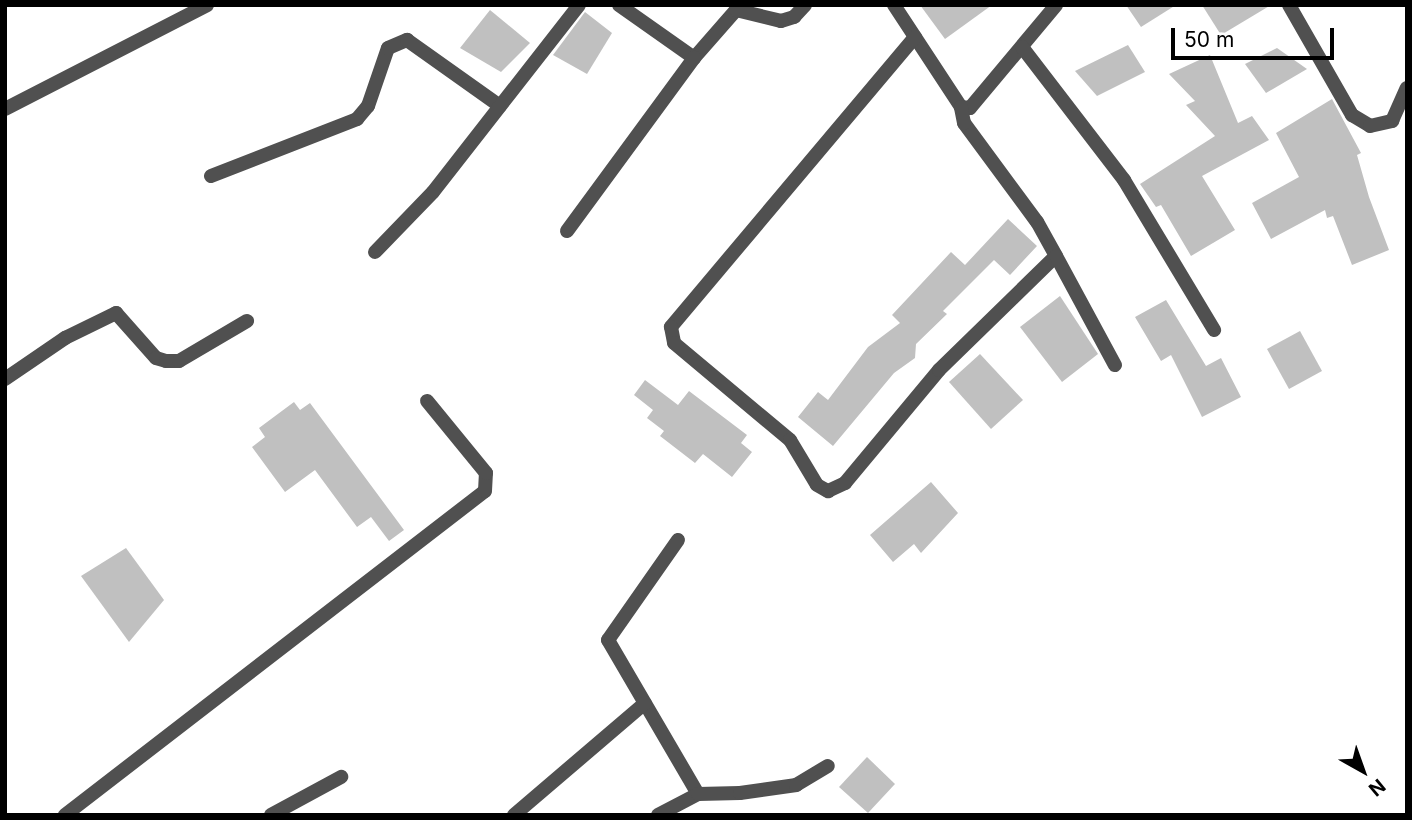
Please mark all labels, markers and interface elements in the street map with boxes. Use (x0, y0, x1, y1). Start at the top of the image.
scale bar (1174, 14, 1337, 58)
text: 50 m (1184, 27, 1234, 52)
north arrow (1328, 736, 1398, 806)
text: N (1364, 774, 1390, 801)

